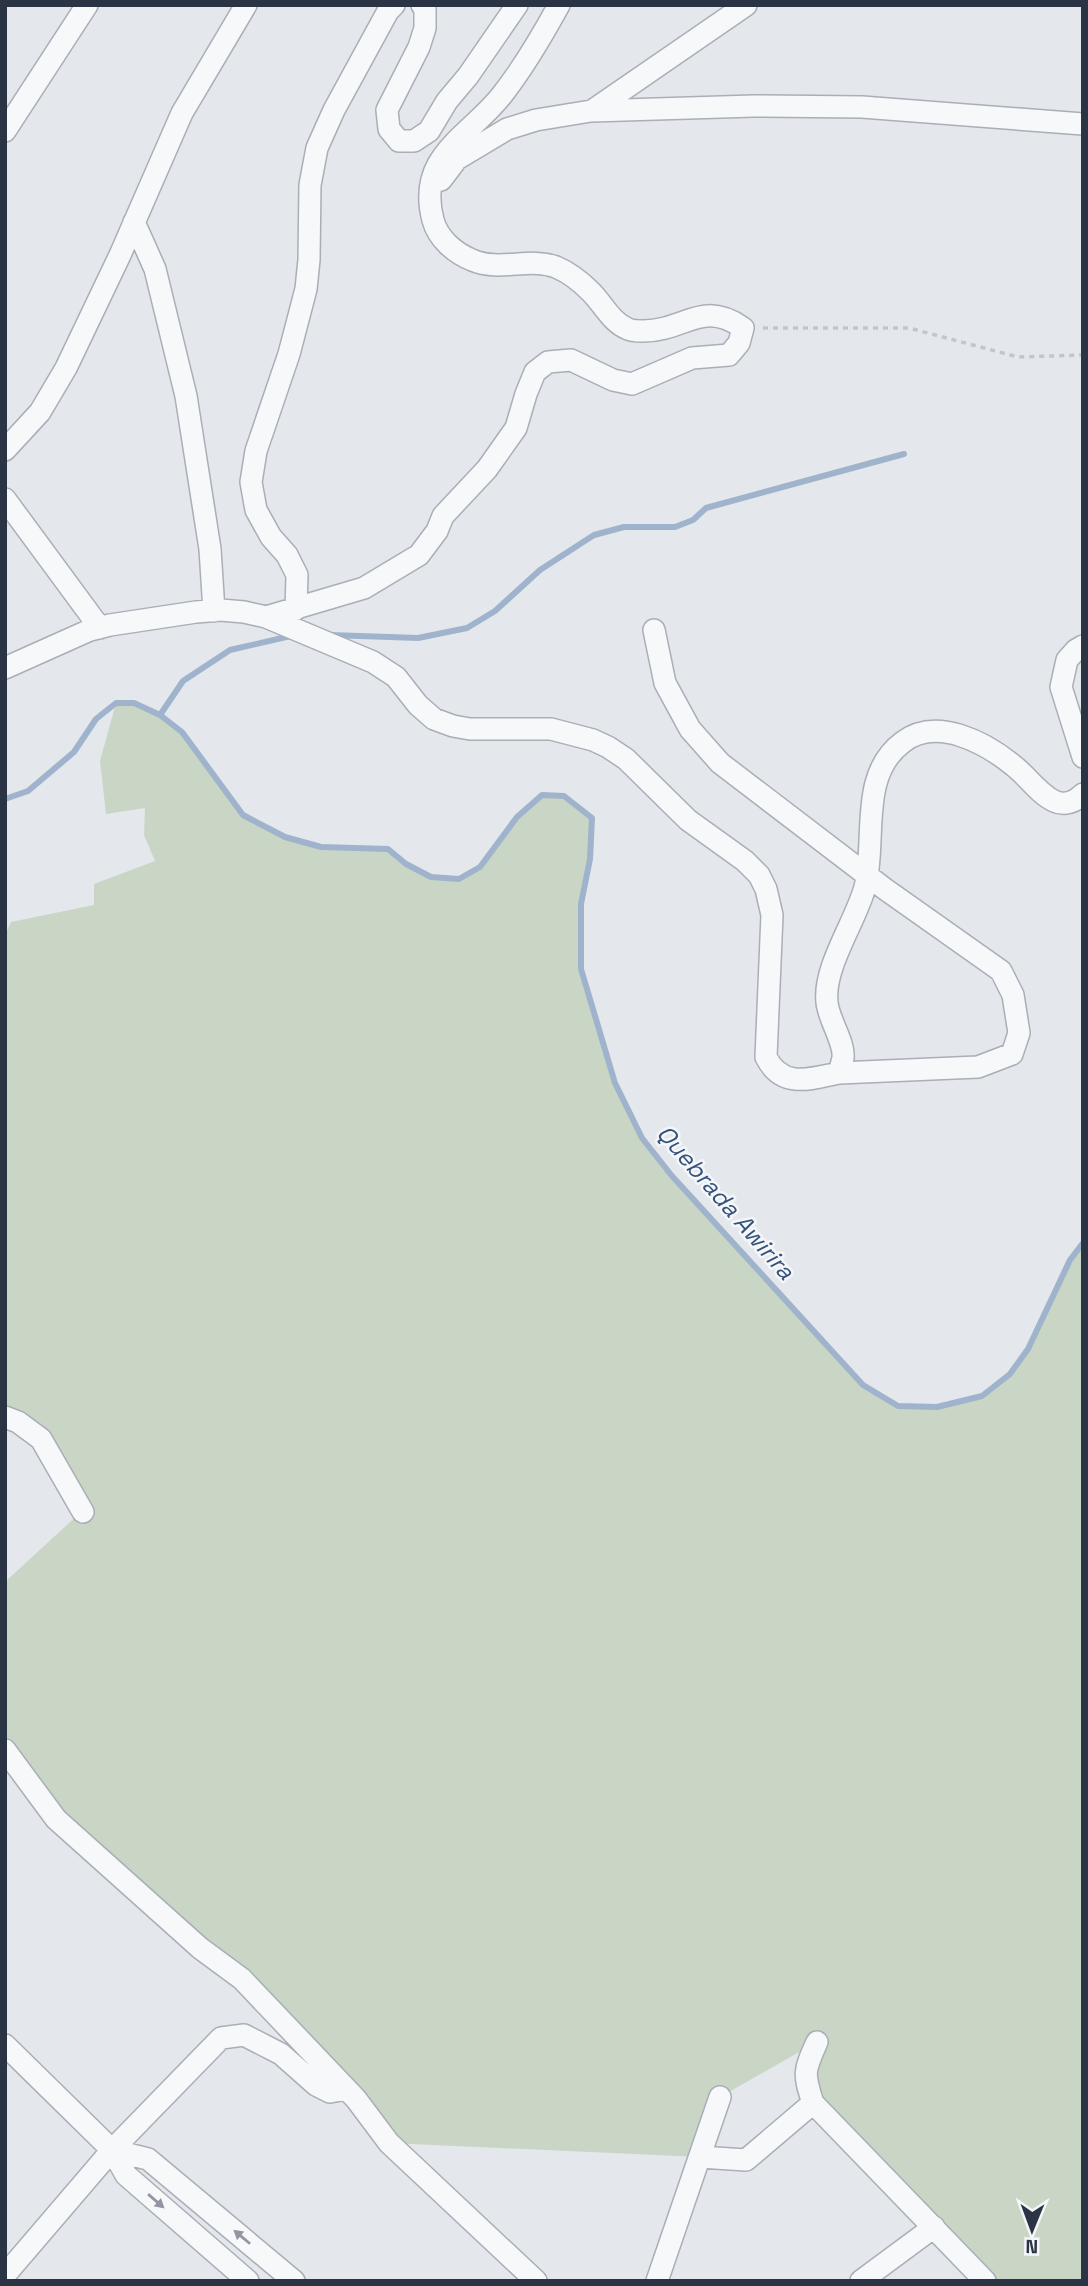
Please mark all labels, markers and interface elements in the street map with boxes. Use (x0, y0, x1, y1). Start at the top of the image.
water label: Quebrada Awirira (650, 1118, 802, 1286)
one-way arrow (147, 2193, 165, 2209)
north arrow (997, 2195, 1067, 2265)
one-way arrow (233, 2230, 250, 2245)
text: N (1025, 2234, 1038, 2259)

